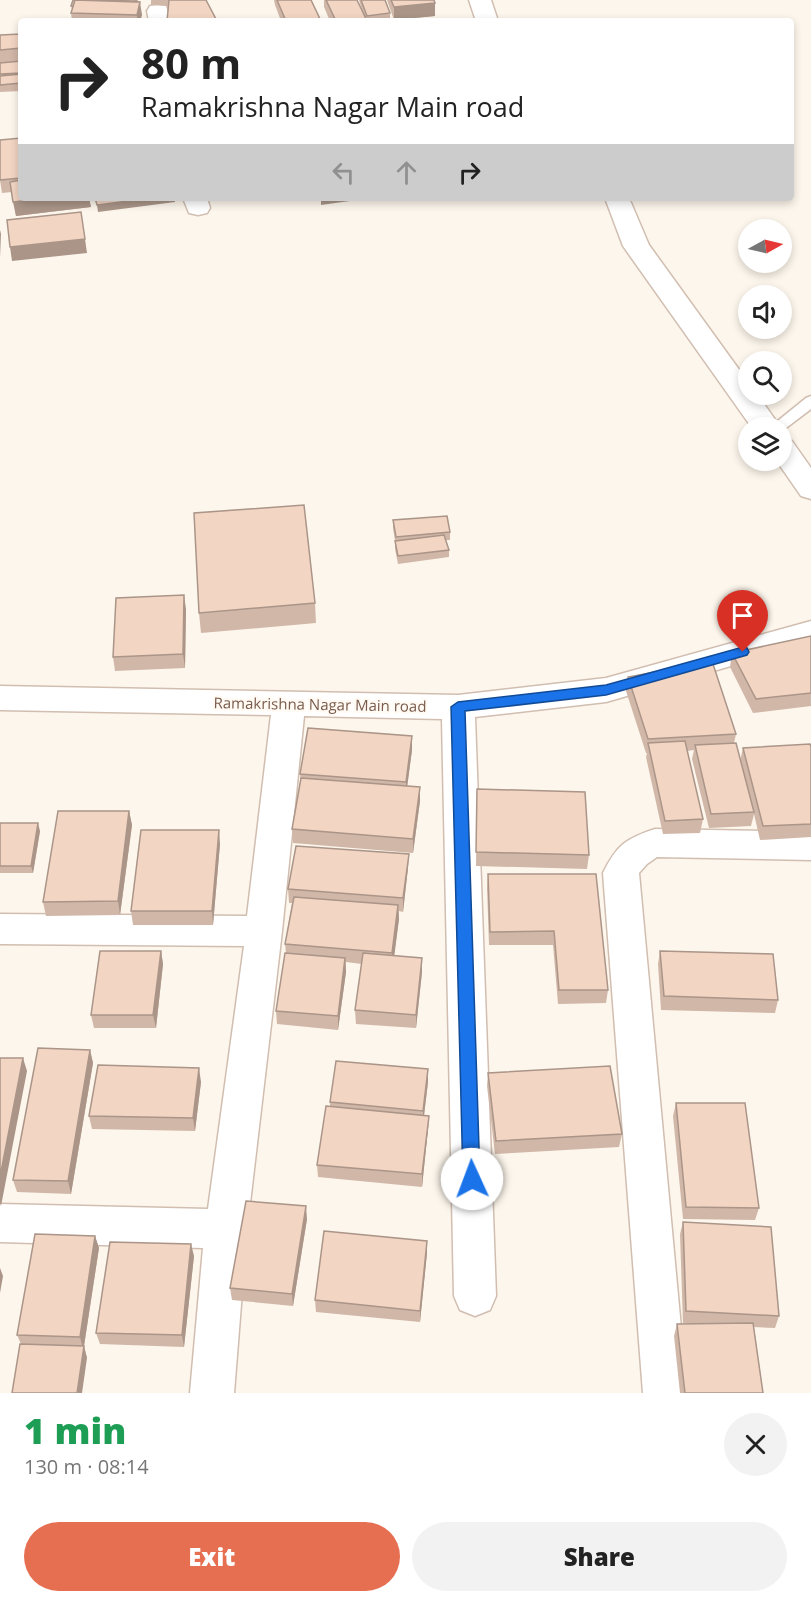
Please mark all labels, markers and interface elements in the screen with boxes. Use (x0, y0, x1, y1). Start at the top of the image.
text: 80 m (141, 34, 241, 91)
icon: right (42, 42, 120, 120)
text: Ramakrishna Nagar Main road (141, 88, 524, 125)
icon: left (327, 156, 360, 189)
icon: ahead (390, 156, 423, 189)
icon: right (453, 156, 486, 189)
north arrow (738, 219, 792, 273)
map controls (738, 219, 792, 471)
button: sound (738, 285, 792, 339)
button: search (738, 351, 792, 405)
button: layers (738, 417, 792, 471)
pin (717, 590, 768, 652)
icon: arrive (726, 599, 759, 632)
street label: Ramakrishna Nagar Main road (213, 692, 427, 716)
position arrow (440, 1147, 504, 1211)
text: 1 min (24, 1406, 126, 1455)
button: close (724, 1413, 787, 1476)
text: 130 m · 08:14 (24, 1453, 149, 1480)
button: Exit (24, 1522, 400, 1591)
button: Share (412, 1522, 787, 1591)

